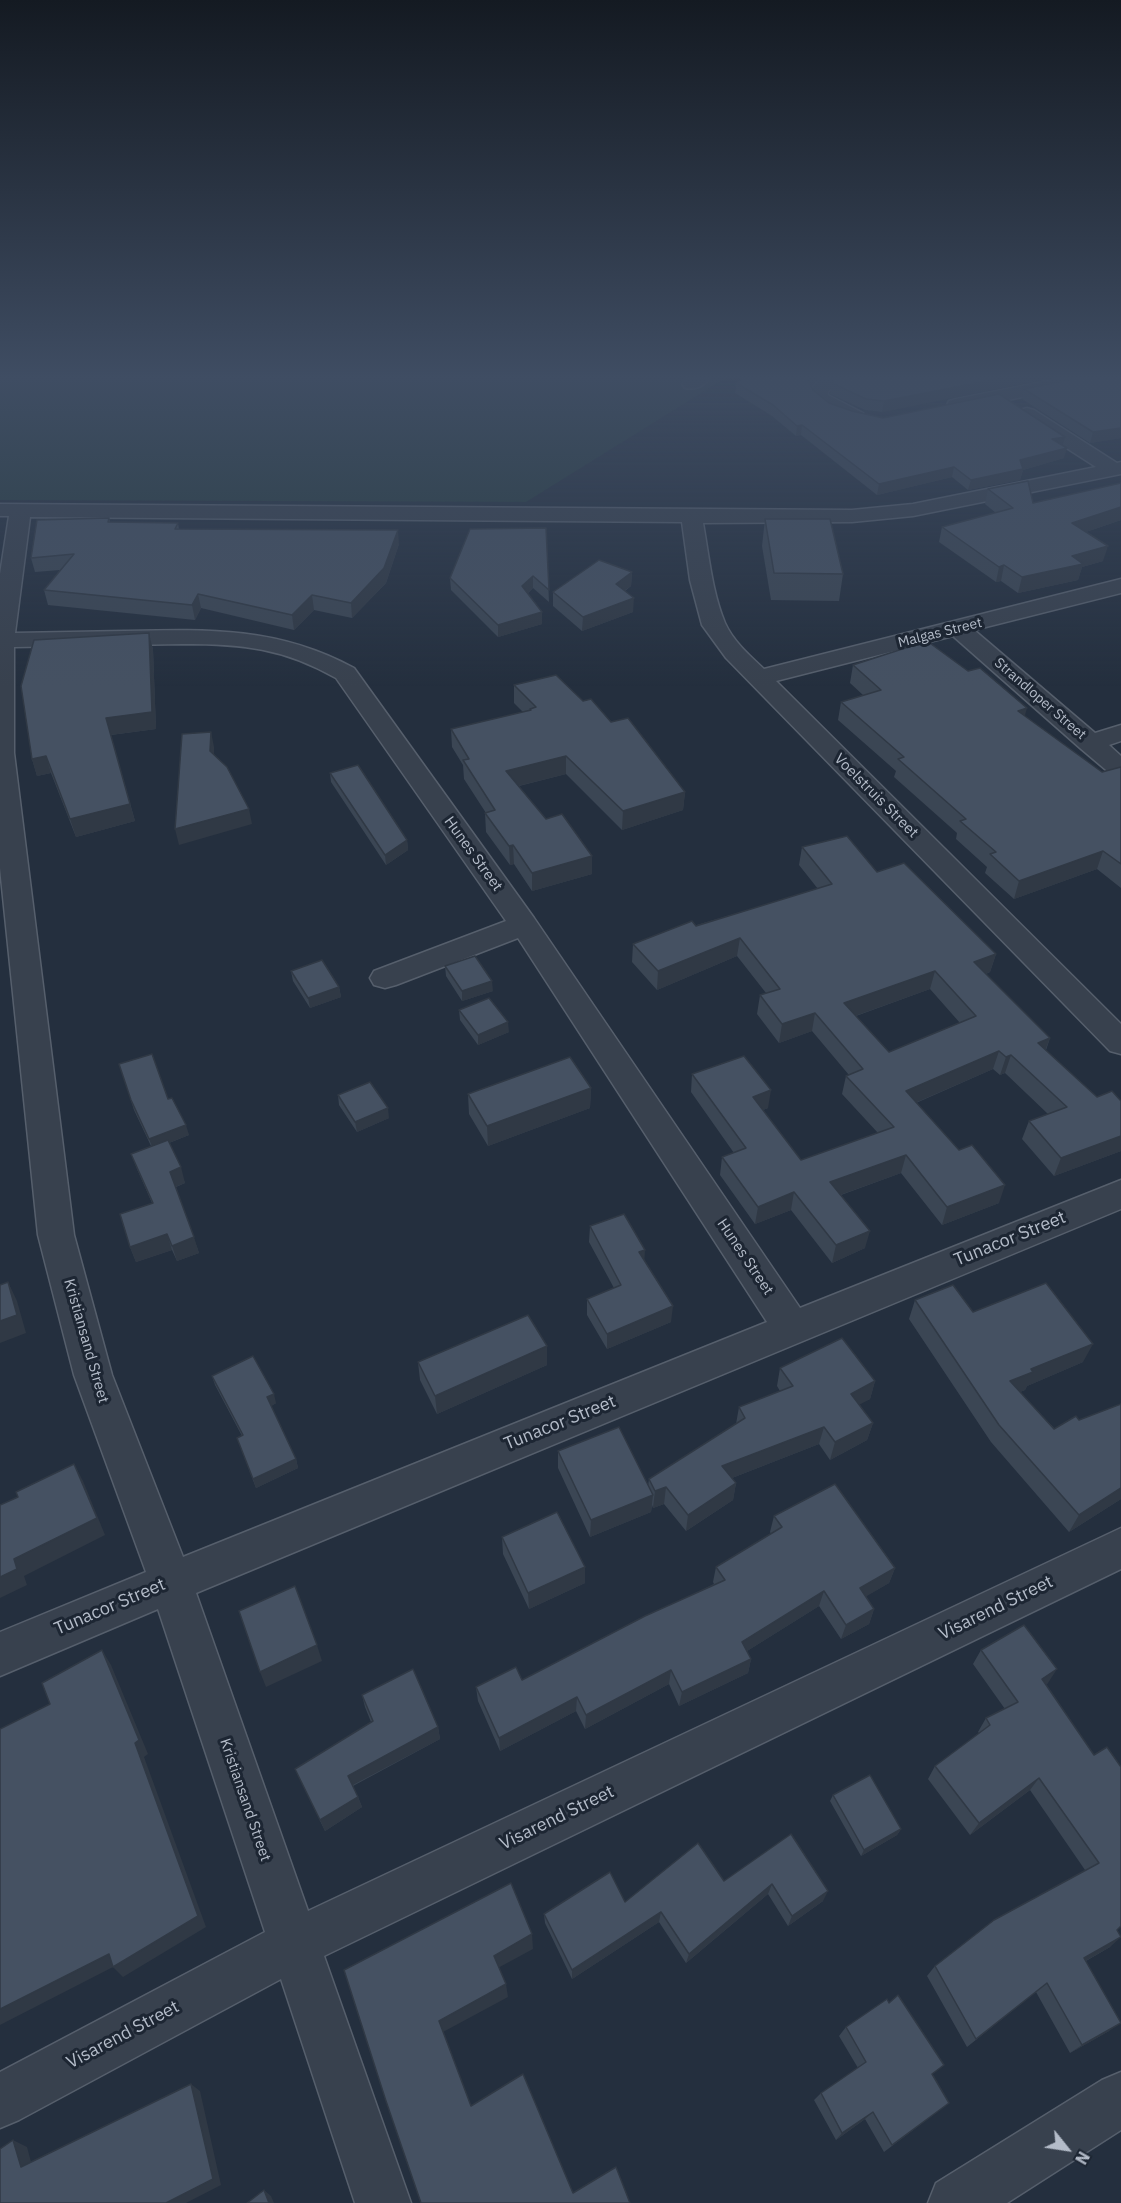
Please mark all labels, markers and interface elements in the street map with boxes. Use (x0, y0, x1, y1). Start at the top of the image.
street label: Malgas Street (896, 614, 984, 652)
street label: Strandloper Street (991, 655, 1089, 743)
street label: Voelstruis Street (830, 750, 922, 842)
street label: Hunes Street (440, 813, 506, 895)
street label: Tunacor Street (951, 1207, 1069, 1271)
street label: Hunes Street (713, 1216, 777, 1298)
street label: Kristiansand Street (60, 1277, 112, 1405)
street label: Tunacor Street (501, 1391, 619, 1455)
street label: Visarend Street (935, 1571, 1057, 1645)
street label: Tunacor Street (51, 1574, 169, 1640)
street label: Kristiansand Street (216, 1736, 274, 1864)
street label: Visarend Street (496, 1781, 618, 1855)
street label: Visarend Street (63, 1996, 183, 2074)
north arrow (1037, 2119, 1097, 2179)
text: N (1071, 2148, 1094, 2168)

